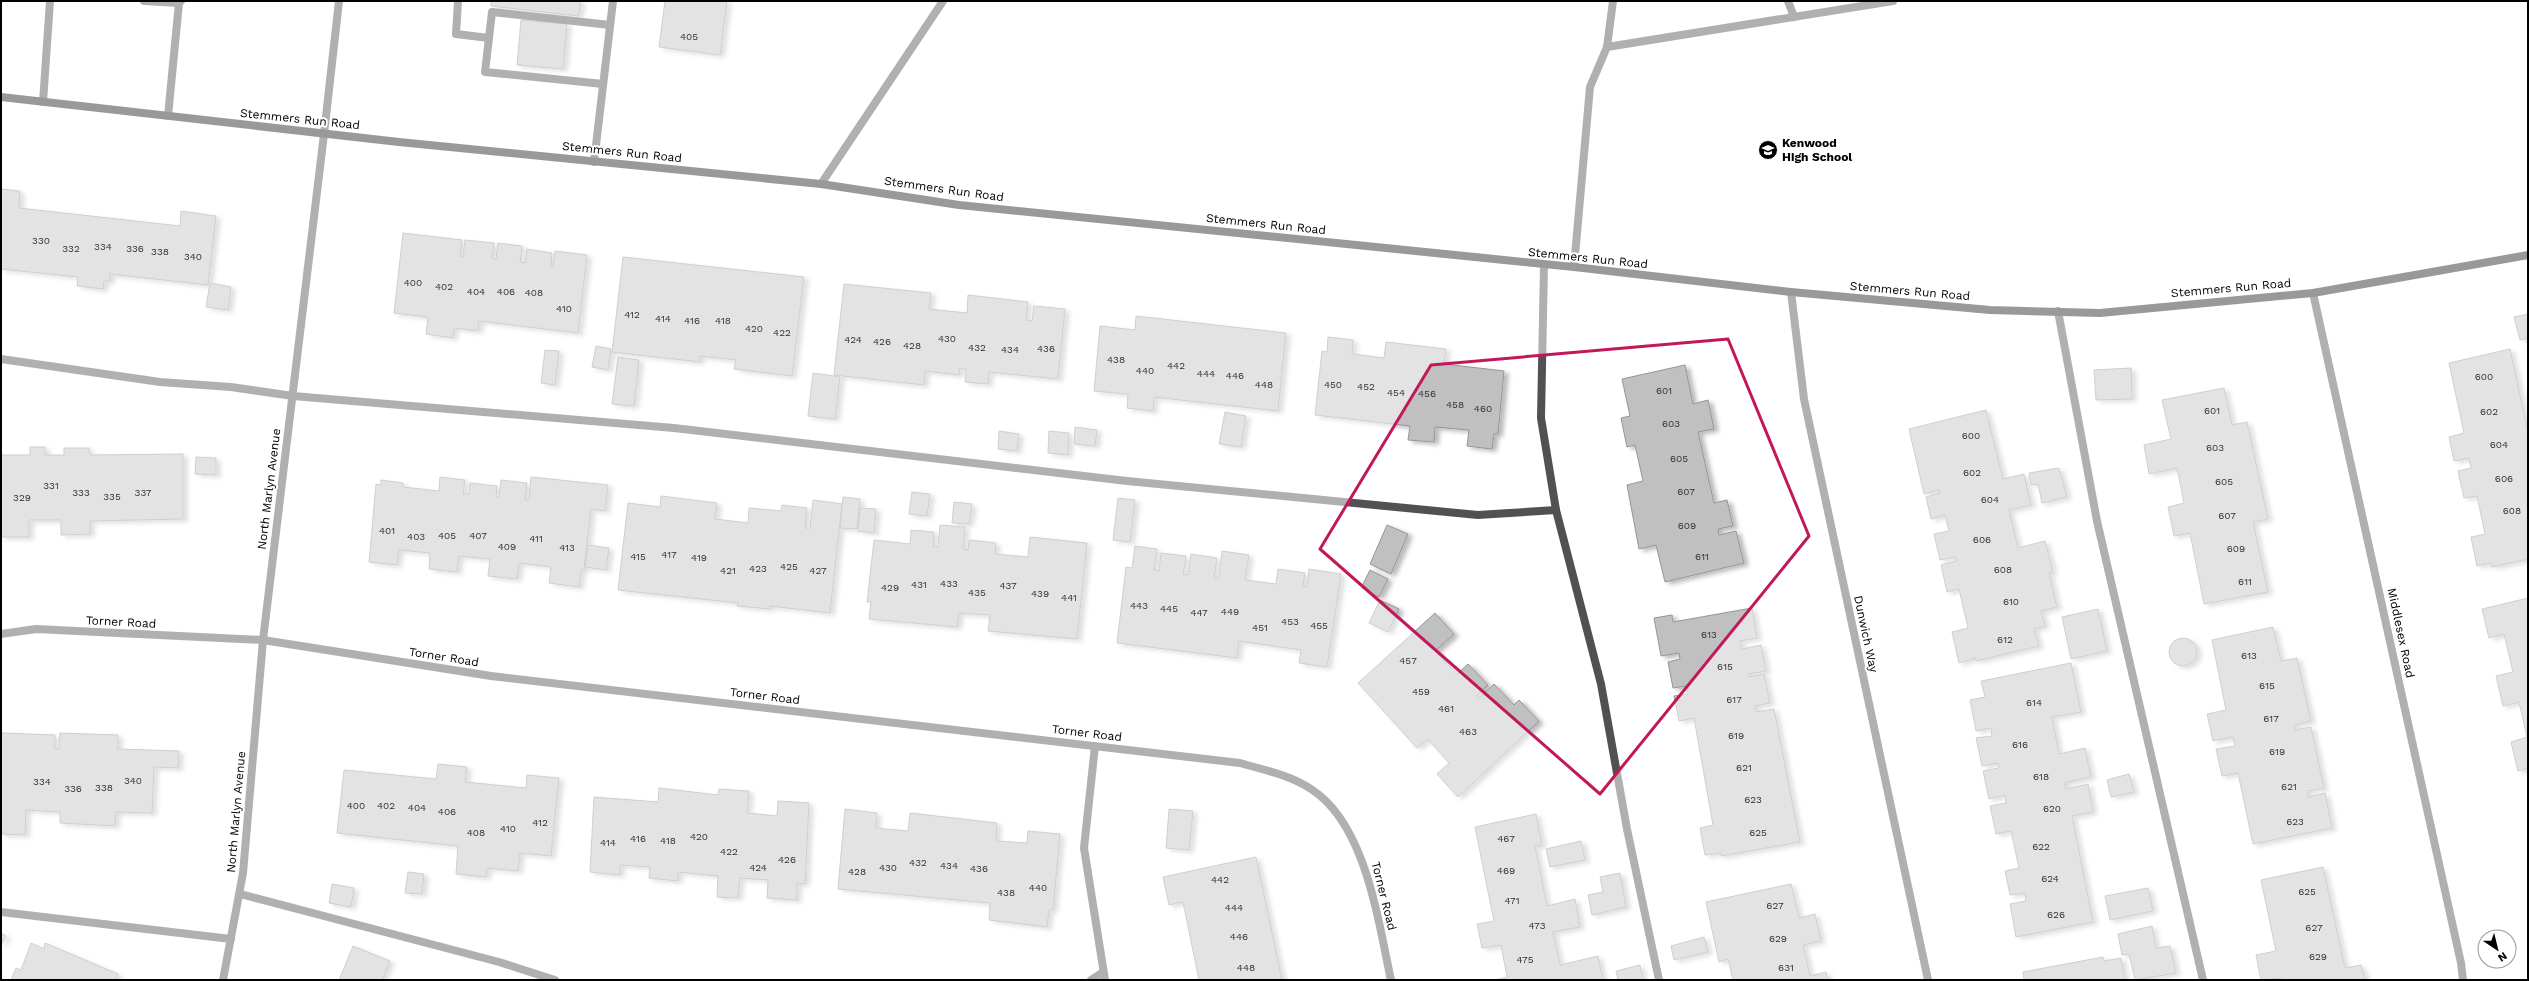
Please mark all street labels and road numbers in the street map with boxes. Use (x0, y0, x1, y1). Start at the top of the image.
street label: Stemmers Run Road (239, 106, 361, 132)
street label: Stemmers Run Road (561, 139, 683, 165)
street label: Stemmers Run Road (883, 174, 1005, 204)
street label: Stemmers Run Road (1205, 211, 1327, 237)
street label: Stemmers Run Road (1527, 245, 1649, 271)
street label: Stemmers Run Road (2170, 276, 2292, 300)
street label: Stemmers Run Road (1849, 279, 1971, 303)
street label: North Marlyn Avenue (255, 428, 283, 550)
street label: Middlesex Road (2385, 587, 2417, 679)
street label: Dunwich Way (1851, 594, 1881, 675)
street label: Torner Road (85, 613, 157, 631)
street label: Torner Road (408, 645, 480, 669)
street label: Torner Road (729, 685, 801, 707)
street label: Torner Road (1051, 722, 1123, 744)
street label: North Marlyn Avenue (224, 751, 248, 873)
street label: Torner Road (1369, 860, 1399, 932)

